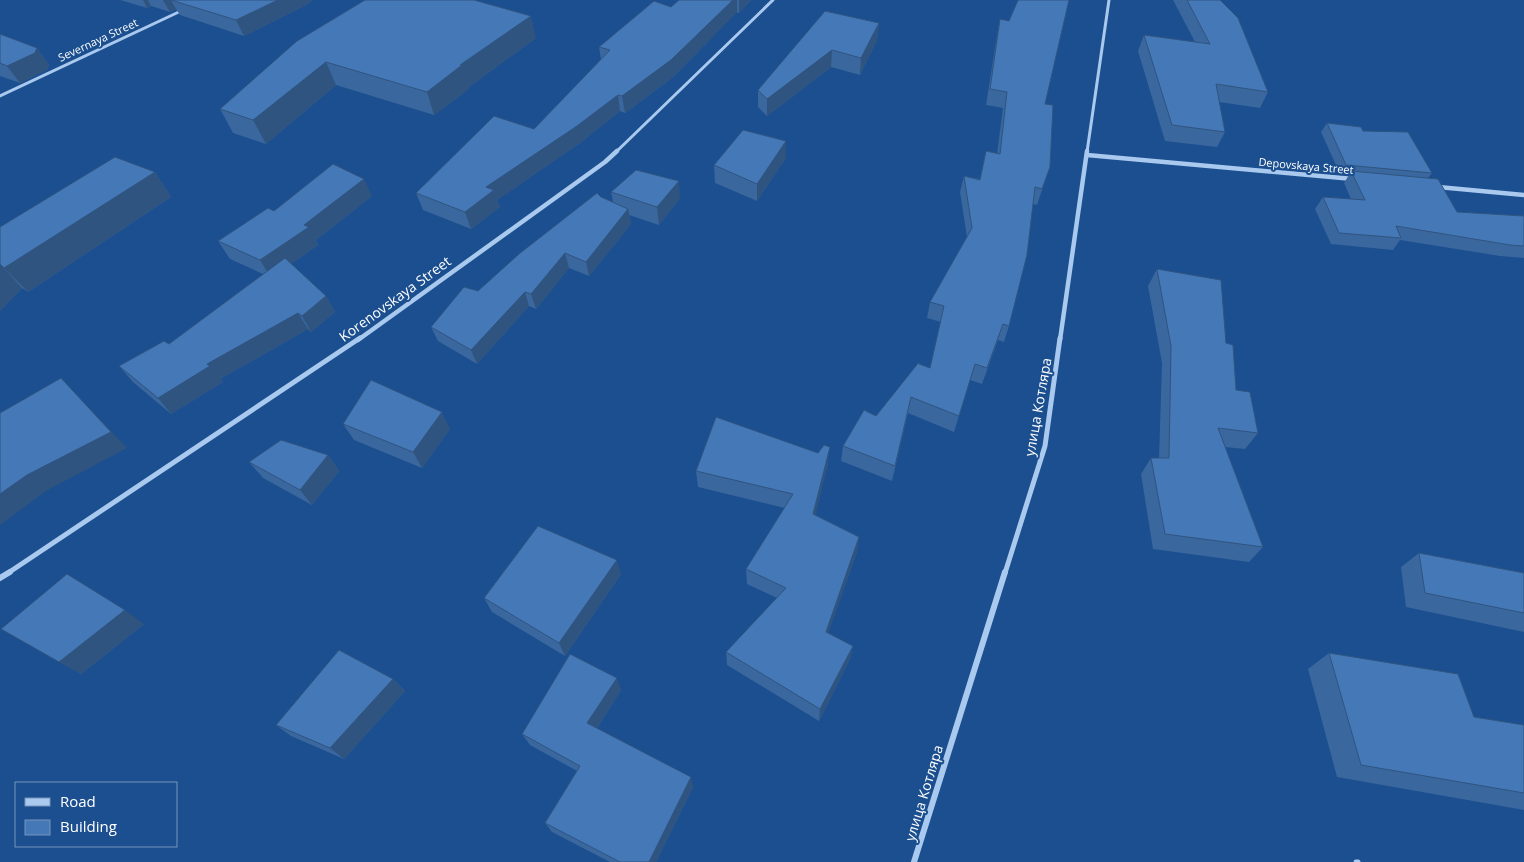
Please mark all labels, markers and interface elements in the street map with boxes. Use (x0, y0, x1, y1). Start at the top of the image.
street label: Severnaya Street (55, 14, 140, 65)
street label: Depovskaya Street (1258, 154, 1354, 177)
street label: Korenovskaya Street (335, 252, 454, 346)
street label: улица Котляра (1019, 356, 1056, 458)
street label: улица Котляра (900, 742, 947, 843)
legend (15, 782, 178, 847)
text: Road (60, 791, 96, 811)
text: Building (60, 816, 117, 836)

